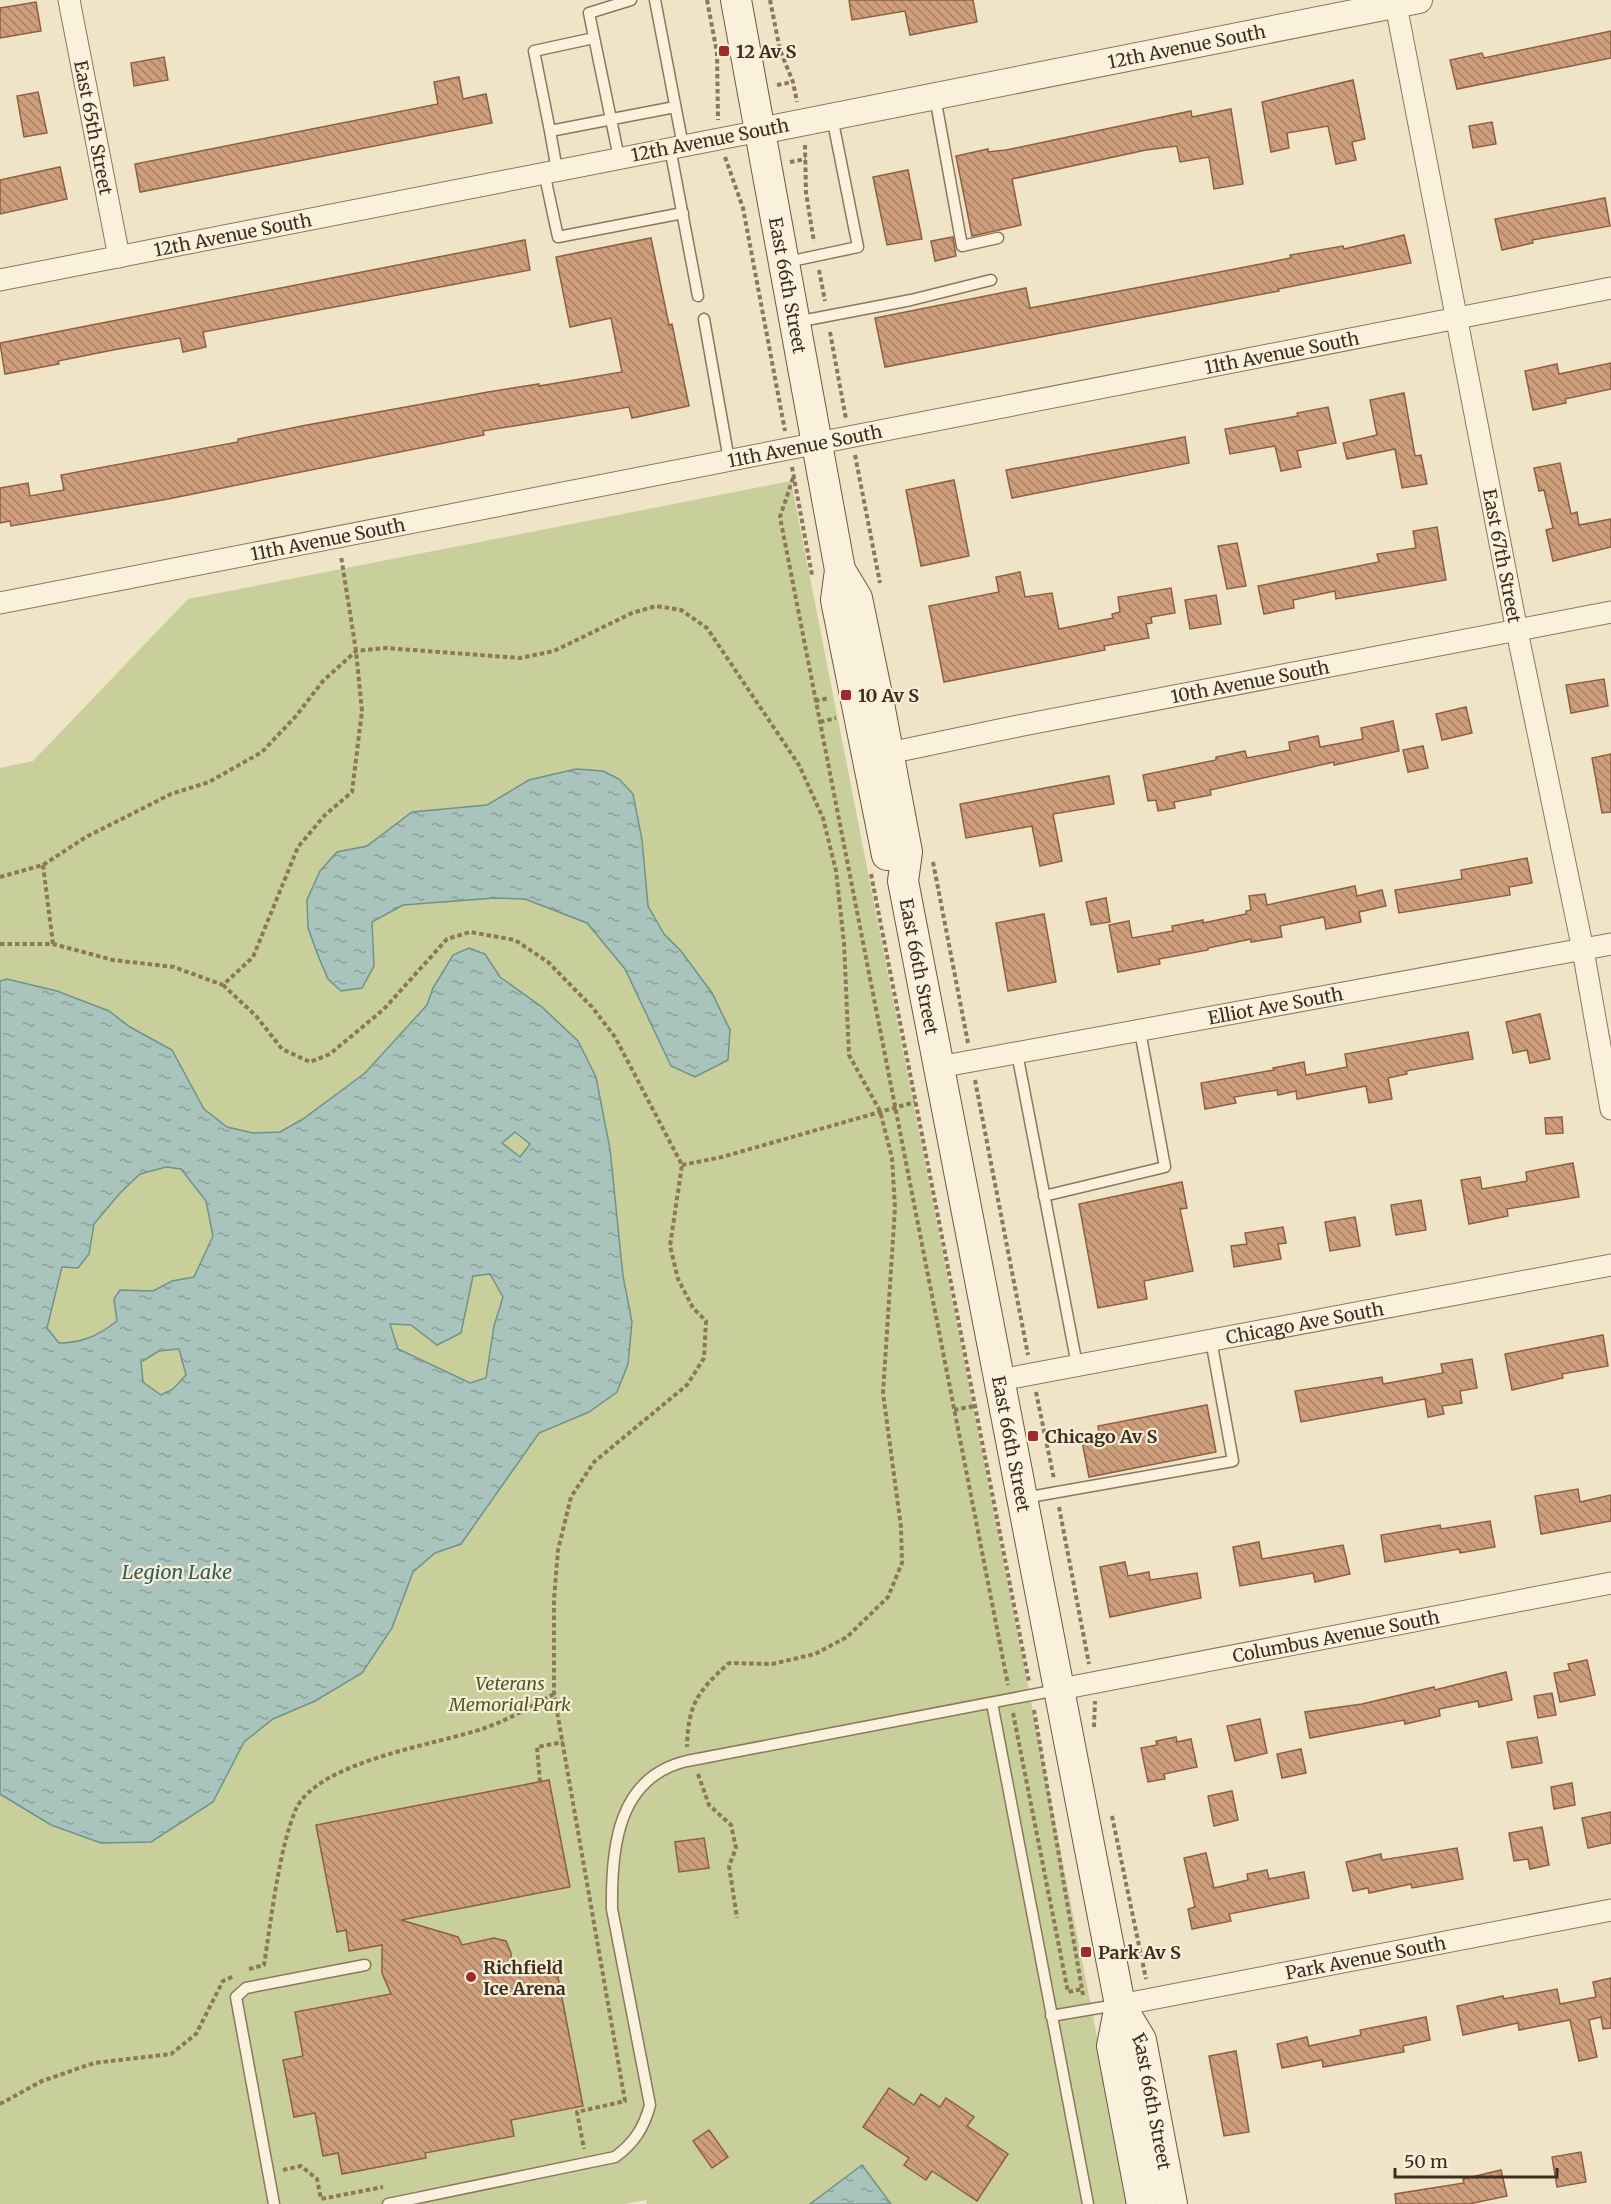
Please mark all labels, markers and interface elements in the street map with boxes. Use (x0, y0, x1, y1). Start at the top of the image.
street label: 12th Avenue South (1106, 19, 1268, 73)
place label: 12 Av S (736, 40, 797, 63)
marker: 12 Av S (717, 44, 731, 58)
street label: East 65th Street (69, 58, 118, 197)
street label: 12th Avenue South (629, 113, 791, 167)
street label: 12th Avenue South (152, 208, 314, 261)
street label: East 66th Street (764, 215, 812, 355)
street label: 11th Avenue South (1202, 326, 1361, 379)
street label: 11th Avenue South (725, 419, 884, 472)
street label: East 67th Street (1478, 487, 1527, 625)
street label: 11th Avenue South (248, 513, 407, 565)
street label: 10th Avenue South (1169, 655, 1331, 708)
place label: 10 Av S (858, 684, 919, 707)
marker: 10 Av S (839, 688, 853, 702)
street label: East 66th Street (895, 897, 944, 1037)
street label: Elliot Ave South (1206, 982, 1345, 1029)
street label: Chicago Ave South (1224, 1297, 1386, 1349)
street label: East 66th Street (987, 1374, 1036, 1514)
place label: Chicago Av S (1045, 1425, 1158, 1448)
marker: Chicago Av S (1026, 1429, 1040, 1443)
water label: Legion Lake (122, 1559, 232, 1584)
street label: Columbus Avenue South (1231, 1605, 1441, 1667)
park label: Veterans Memorial Park (448, 1672, 571, 1716)
street label: Park Avenue South (1283, 1931, 1448, 1984)
place label: Park Av S (1098, 1941, 1181, 1964)
marker: Park Av S (1079, 1945, 1093, 1959)
place label: Richfield Ice Arena (483, 1956, 566, 2000)
marker: Richfield Ice Arena (464, 1970, 478, 1984)
street label: East 66th Street (1128, 2028, 1177, 2171)
scale bar (1395, 2141, 1557, 2179)
text: 50 m (1404, 2150, 1448, 2173)

